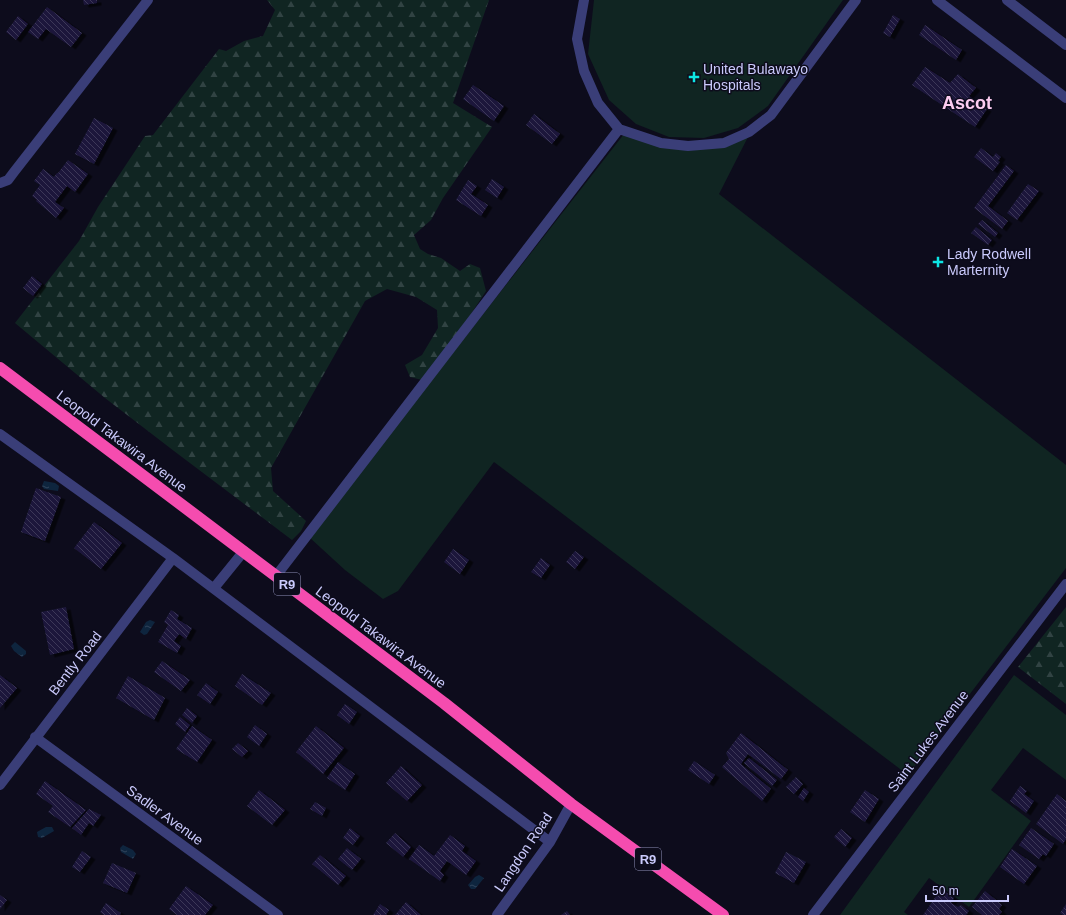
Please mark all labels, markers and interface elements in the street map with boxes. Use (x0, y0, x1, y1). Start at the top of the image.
place label: United Bulawayo Hospitals (703, 61, 808, 93)
marker: United Bulawayo Hospitals (688, 71, 700, 83)
district label: Ascot (942, 93, 992, 113)
place label: Lady Rodwell Marternity (947, 246, 1031, 278)
marker: Lady Rodwell Marternity (932, 256, 944, 268)
street label: Leopold Takawira Avenue (54, 387, 190, 495)
road number: R9 (274, 573, 300, 595)
street label: Leopold Takawira Avenue (313, 583, 449, 691)
street label: Bently Road (45, 628, 105, 698)
street label: Saint Lukes Avenue (884, 687, 972, 795)
street label: Sadler Avenue (124, 782, 207, 848)
street label: Langdon Road (491, 809, 555, 895)
road number: R9 (635, 848, 661, 870)
scale bar (926, 877, 1008, 903)
text: 50 m (932, 884, 959, 898)

